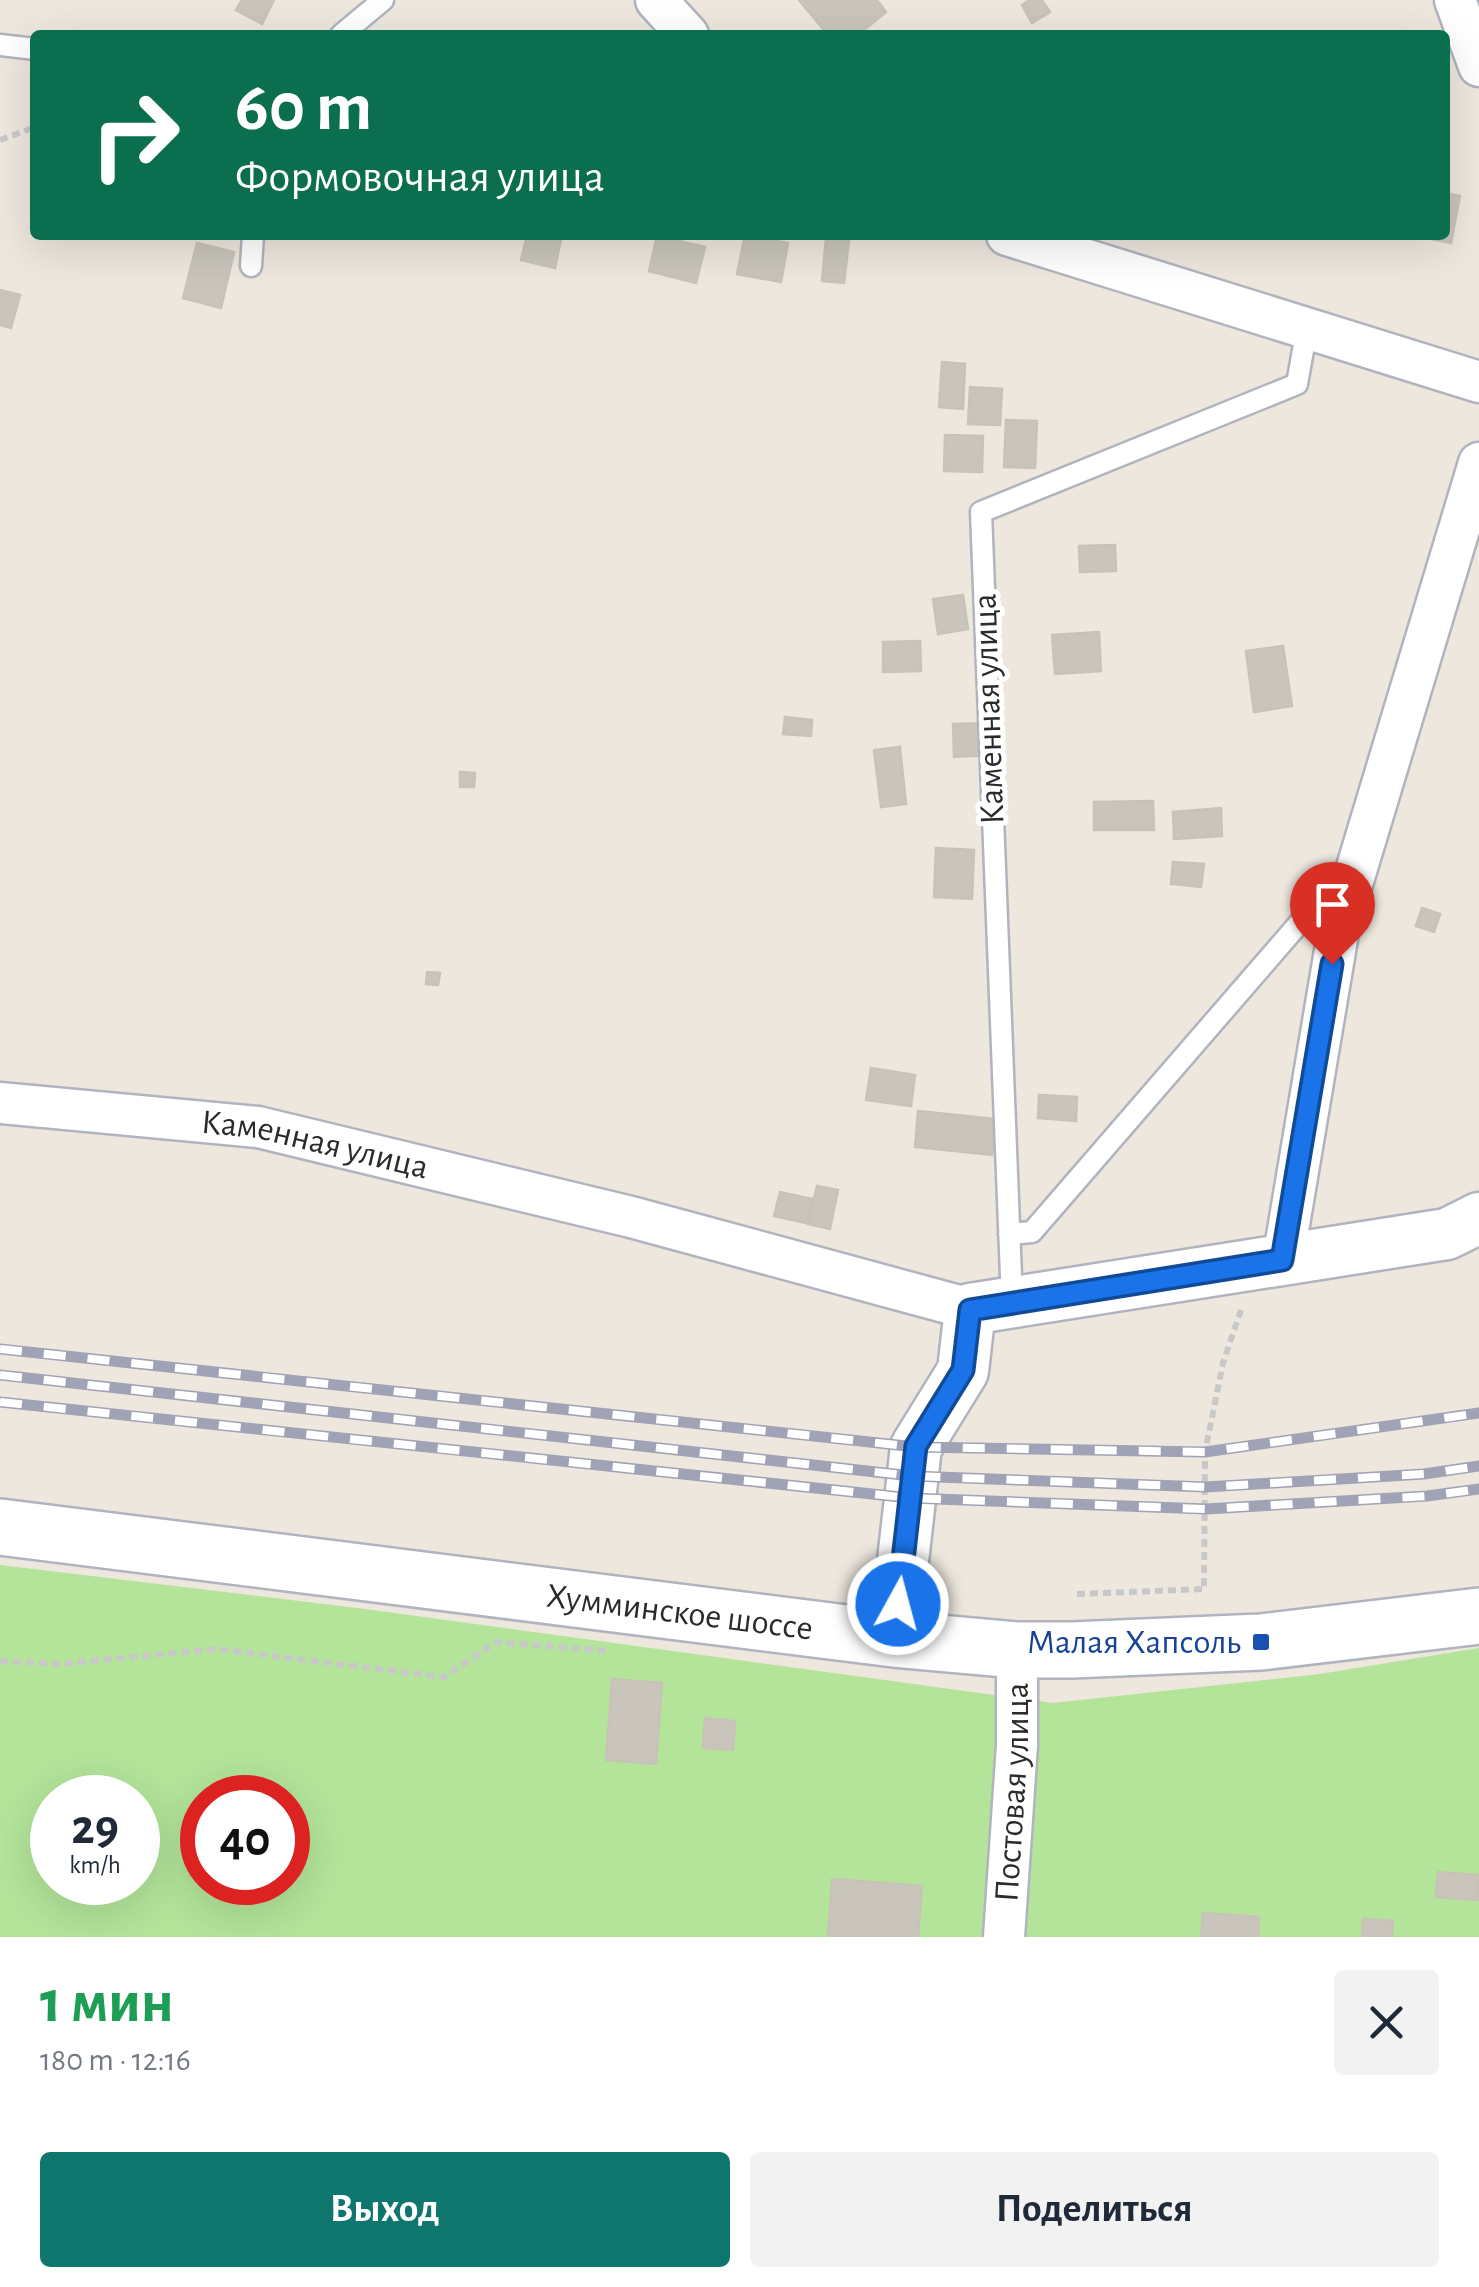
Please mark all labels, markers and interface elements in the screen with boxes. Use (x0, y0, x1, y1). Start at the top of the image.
icon: right (70, 70, 200, 200)
text: 60 m (235, 73, 372, 143)
text: Формовочная улица (235, 155, 605, 200)
street label: Каменная улица (967, 593, 1011, 825)
pin (1290, 862, 1375, 965)
icon: arrive (1305, 877, 1360, 932)
street label: Каменная улица (200, 1104, 432, 1185)
position arrow (846, 1552, 950, 1656)
street label: Хумминское шоссе (544, 1578, 815, 1646)
place label: Малая Хапсоль (1027, 1625, 1241, 1660)
marker: Малая Хапсоль (1250, 1631, 1272, 1653)
street label: Постовая улица (989, 1683, 1035, 1903)
speed limit sign: 40 (180, 1775, 310, 1905)
text: 29 (71, 1803, 119, 1853)
text: km/h (69, 1853, 121, 1878)
button: close (1334, 1970, 1439, 2075)
text: 1 мин (40, 1973, 174, 2033)
text: 180 m · 12:16 (40, 2044, 191, 2076)
button: Выход (40, 2152, 730, 2267)
button: Поделиться (750, 2152, 1439, 2267)

